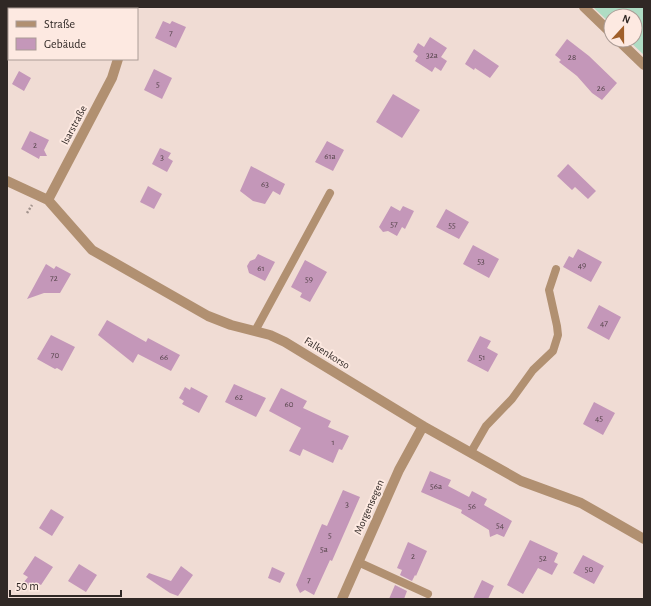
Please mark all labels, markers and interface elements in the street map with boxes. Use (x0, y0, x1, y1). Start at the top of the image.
legend (8, 8, 138, 60)
north arrow (603, 8, 643, 48)
text: N (621, 13, 632, 26)
text: Straße (44, 18, 75, 30)
house number: 7 (169, 29, 173, 38)
text: Gebäude (44, 38, 86, 50)
house number: 32a (426, 51, 438, 60)
house number: 28 (568, 53, 576, 62)
house number: 5 (156, 80, 160, 89)
house number: 26 (597, 84, 605, 93)
street label: Isarstraße (59, 104, 89, 146)
house number: 2 (33, 141, 37, 150)
house number: 61a (324, 152, 336, 161)
house number: 3 (160, 153, 164, 162)
house number: 63 (261, 180, 269, 189)
house number: 57 (390, 220, 398, 229)
house number: 55 (448, 221, 456, 230)
house number: 53 (477, 257, 485, 266)
house number: 49 (578, 261, 586, 270)
house number: 61 (257, 264, 265, 273)
house number: 72 (50, 274, 58, 283)
house number: 59 (305, 275, 313, 284)
house number: 47 (600, 319, 608, 328)
street label: Falkenkorso (302, 335, 352, 371)
house number: 70 (51, 351, 59, 360)
house number: 66 (160, 353, 168, 362)
house number: 51 (479, 353, 485, 362)
house number: 62 (235, 393, 243, 402)
house number: 60 (285, 400, 294, 409)
house number: 45 (595, 414, 603, 423)
house number: 1 (331, 438, 335, 447)
street label: Morgensegen (352, 478, 386, 536)
house number: 56a (430, 482, 442, 491)
house number: 3 (345, 500, 349, 509)
house number: 56 (468, 502, 476, 511)
house number: 54 (496, 521, 505, 530)
house number: 5 (328, 531, 332, 540)
house number: 5a (320, 545, 328, 554)
house number: 2 (411, 552, 415, 561)
house number: 52 (539, 554, 547, 563)
house number: 50 (585, 565, 594, 574)
scale bar (10, 572, 121, 598)
house number: 7 (307, 576, 311, 585)
text: 50 m (16, 580, 39, 592)

